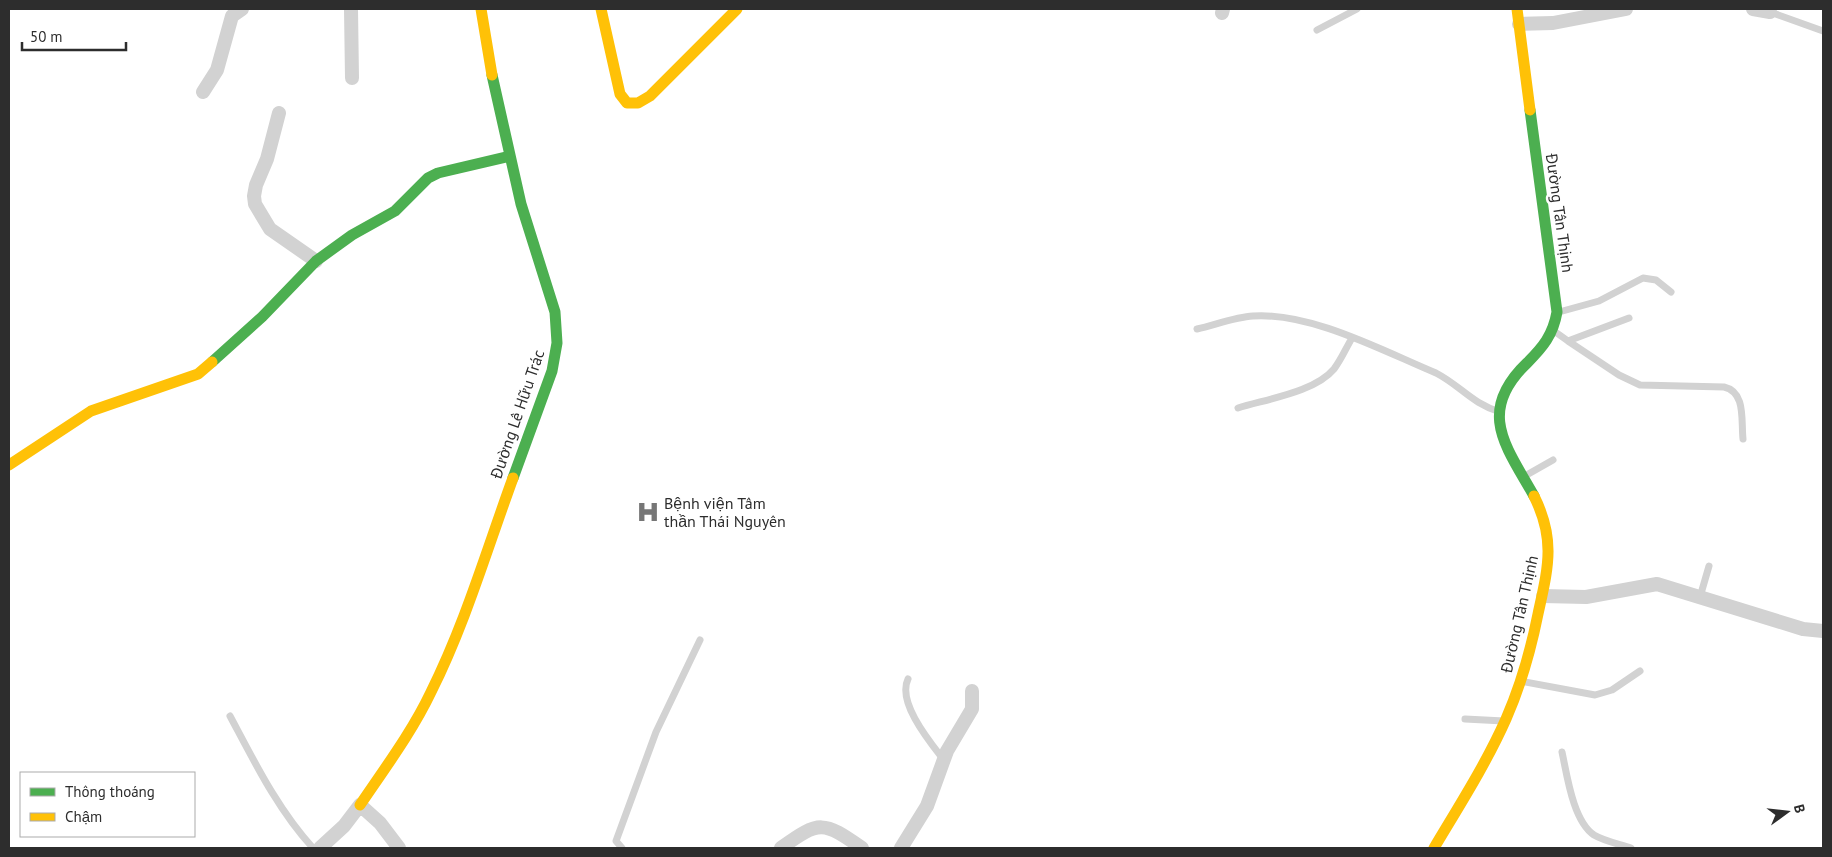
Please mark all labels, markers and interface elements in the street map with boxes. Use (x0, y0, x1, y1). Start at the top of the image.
scale bar (22, 20, 126, 52)
text: 50 m (30, 27, 63, 46)
street label: Đường Tân Thịnh (1542, 151, 1578, 274)
street label: Đường Lê Hữu Trác (485, 347, 548, 482)
place label: Bệnh viện Tâm thần Thái Nguyên (664, 493, 786, 531)
hospital icon: Bệnh viện Tâm thần Thái Nguyên (635, 499, 661, 525)
street label: Đường Tân Thịnh (1496, 553, 1542, 676)
legend (20, 772, 195, 837)
text: Thông thoáng (65, 782, 155, 801)
north arrow (1762, 787, 1812, 837)
text: B (1790, 802, 1809, 815)
text: Chậm (65, 807, 102, 826)

